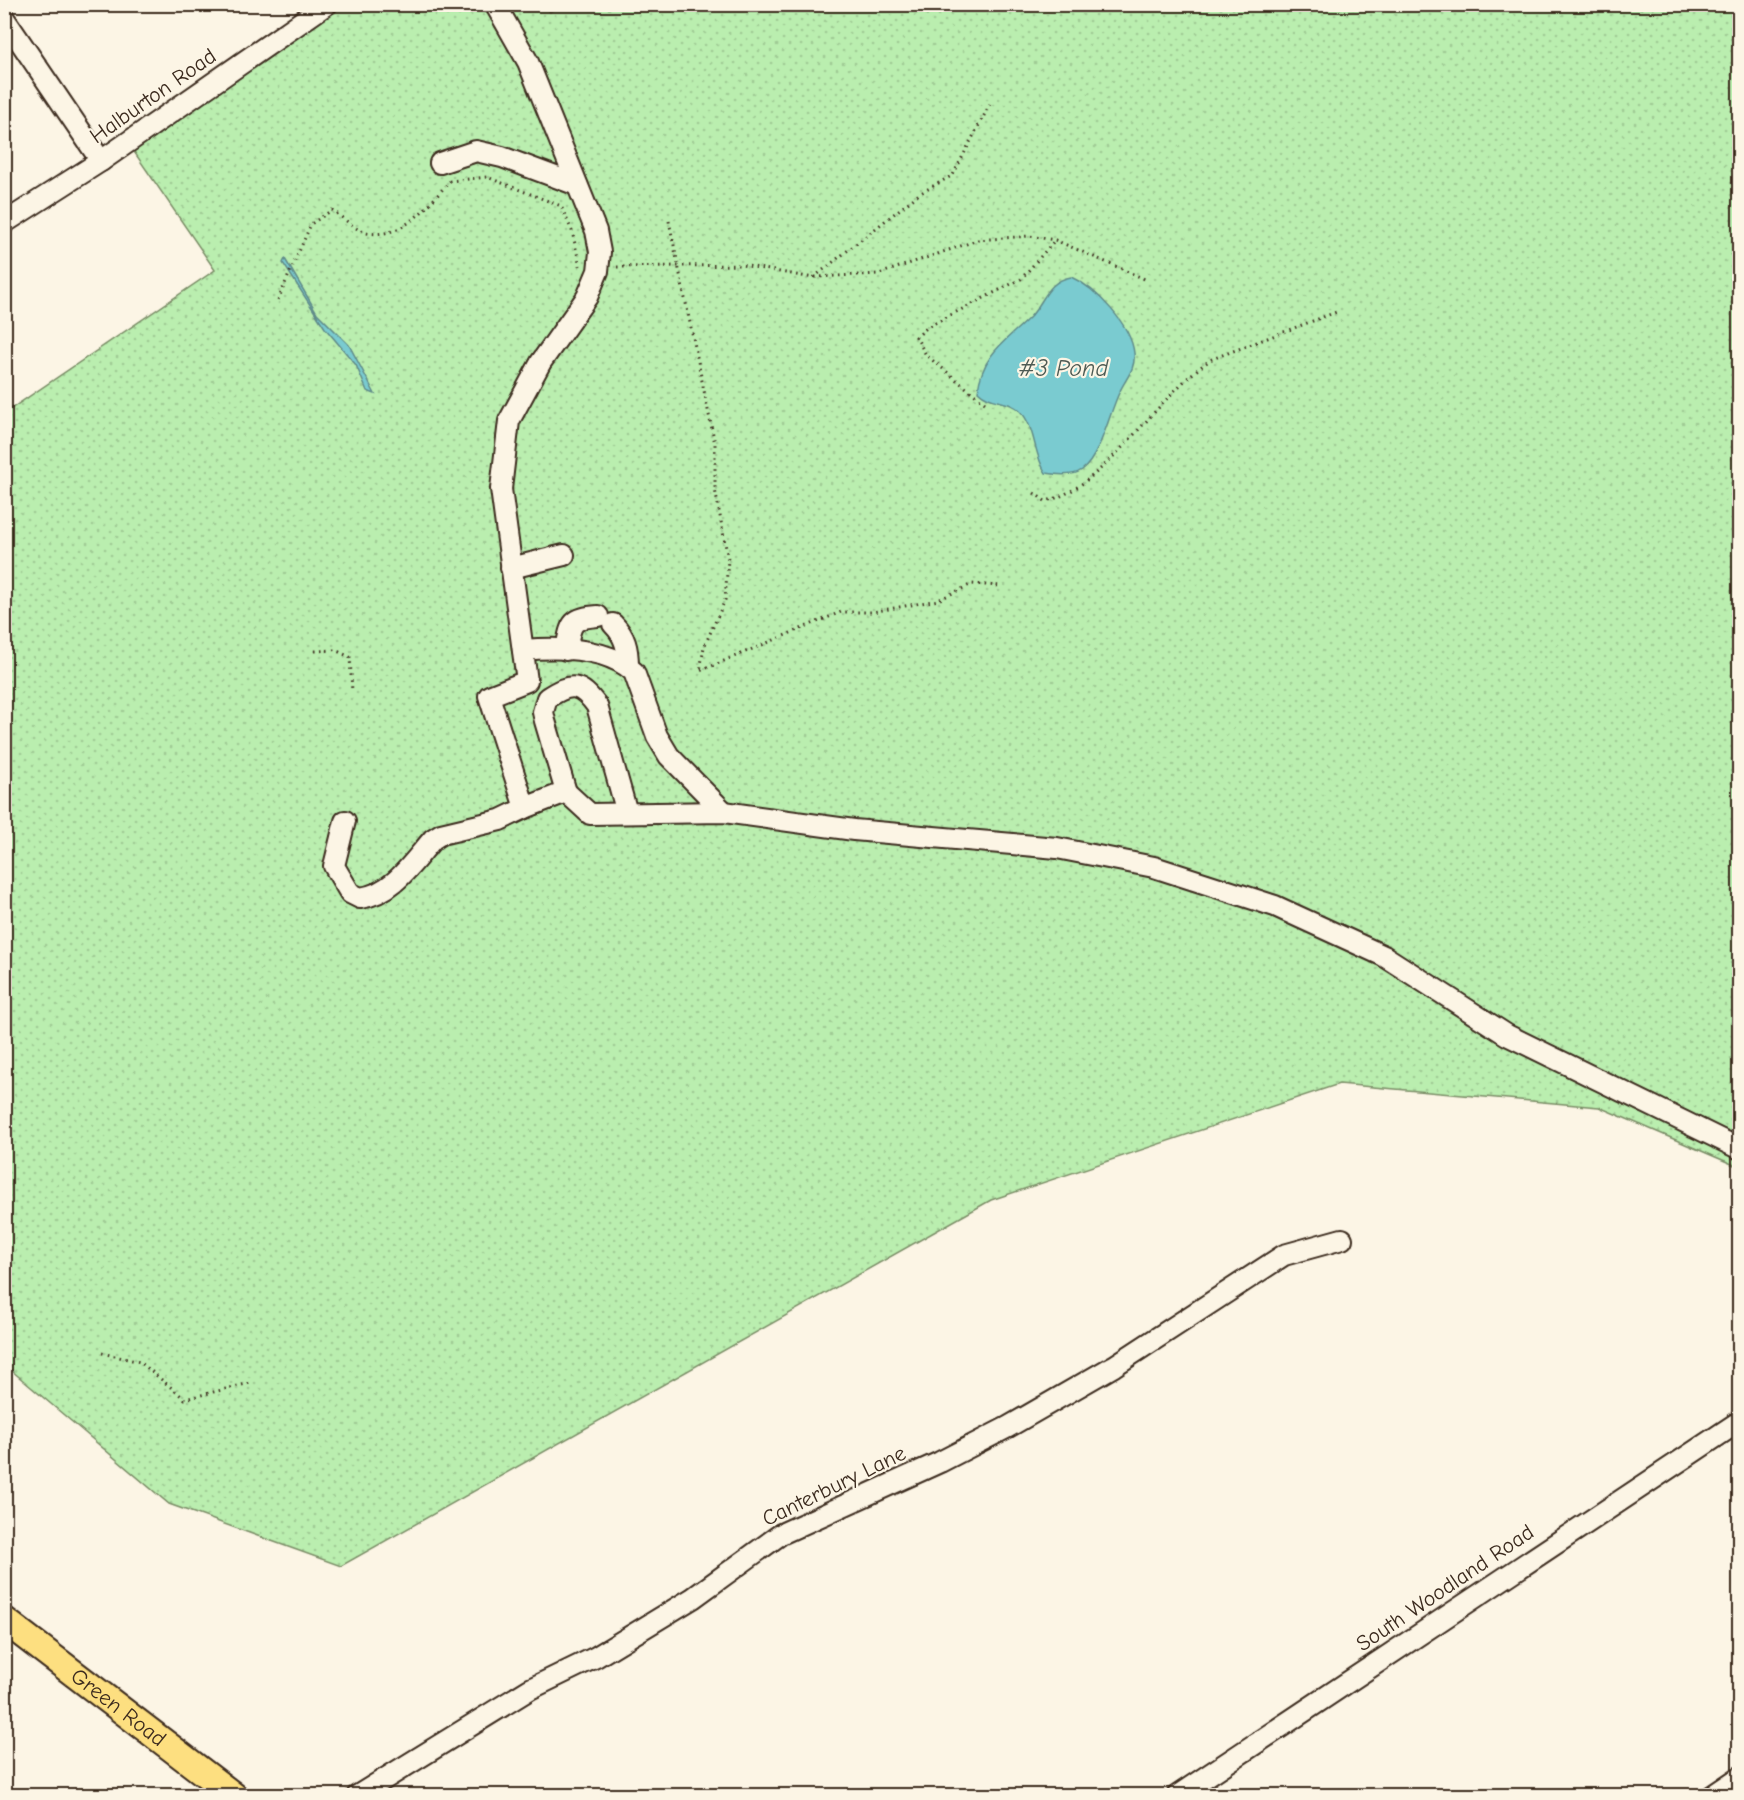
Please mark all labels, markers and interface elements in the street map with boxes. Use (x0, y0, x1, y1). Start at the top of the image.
street label: Halburton Road (85, 43, 221, 149)
water label: #3 Pond (1018, 354, 1109, 382)
street label: Canterbury Lane (758, 1440, 910, 1532)
street label: South Woodland Road (1351, 1519, 1539, 1657)
street label: Green Road (66, 1663, 171, 1752)

